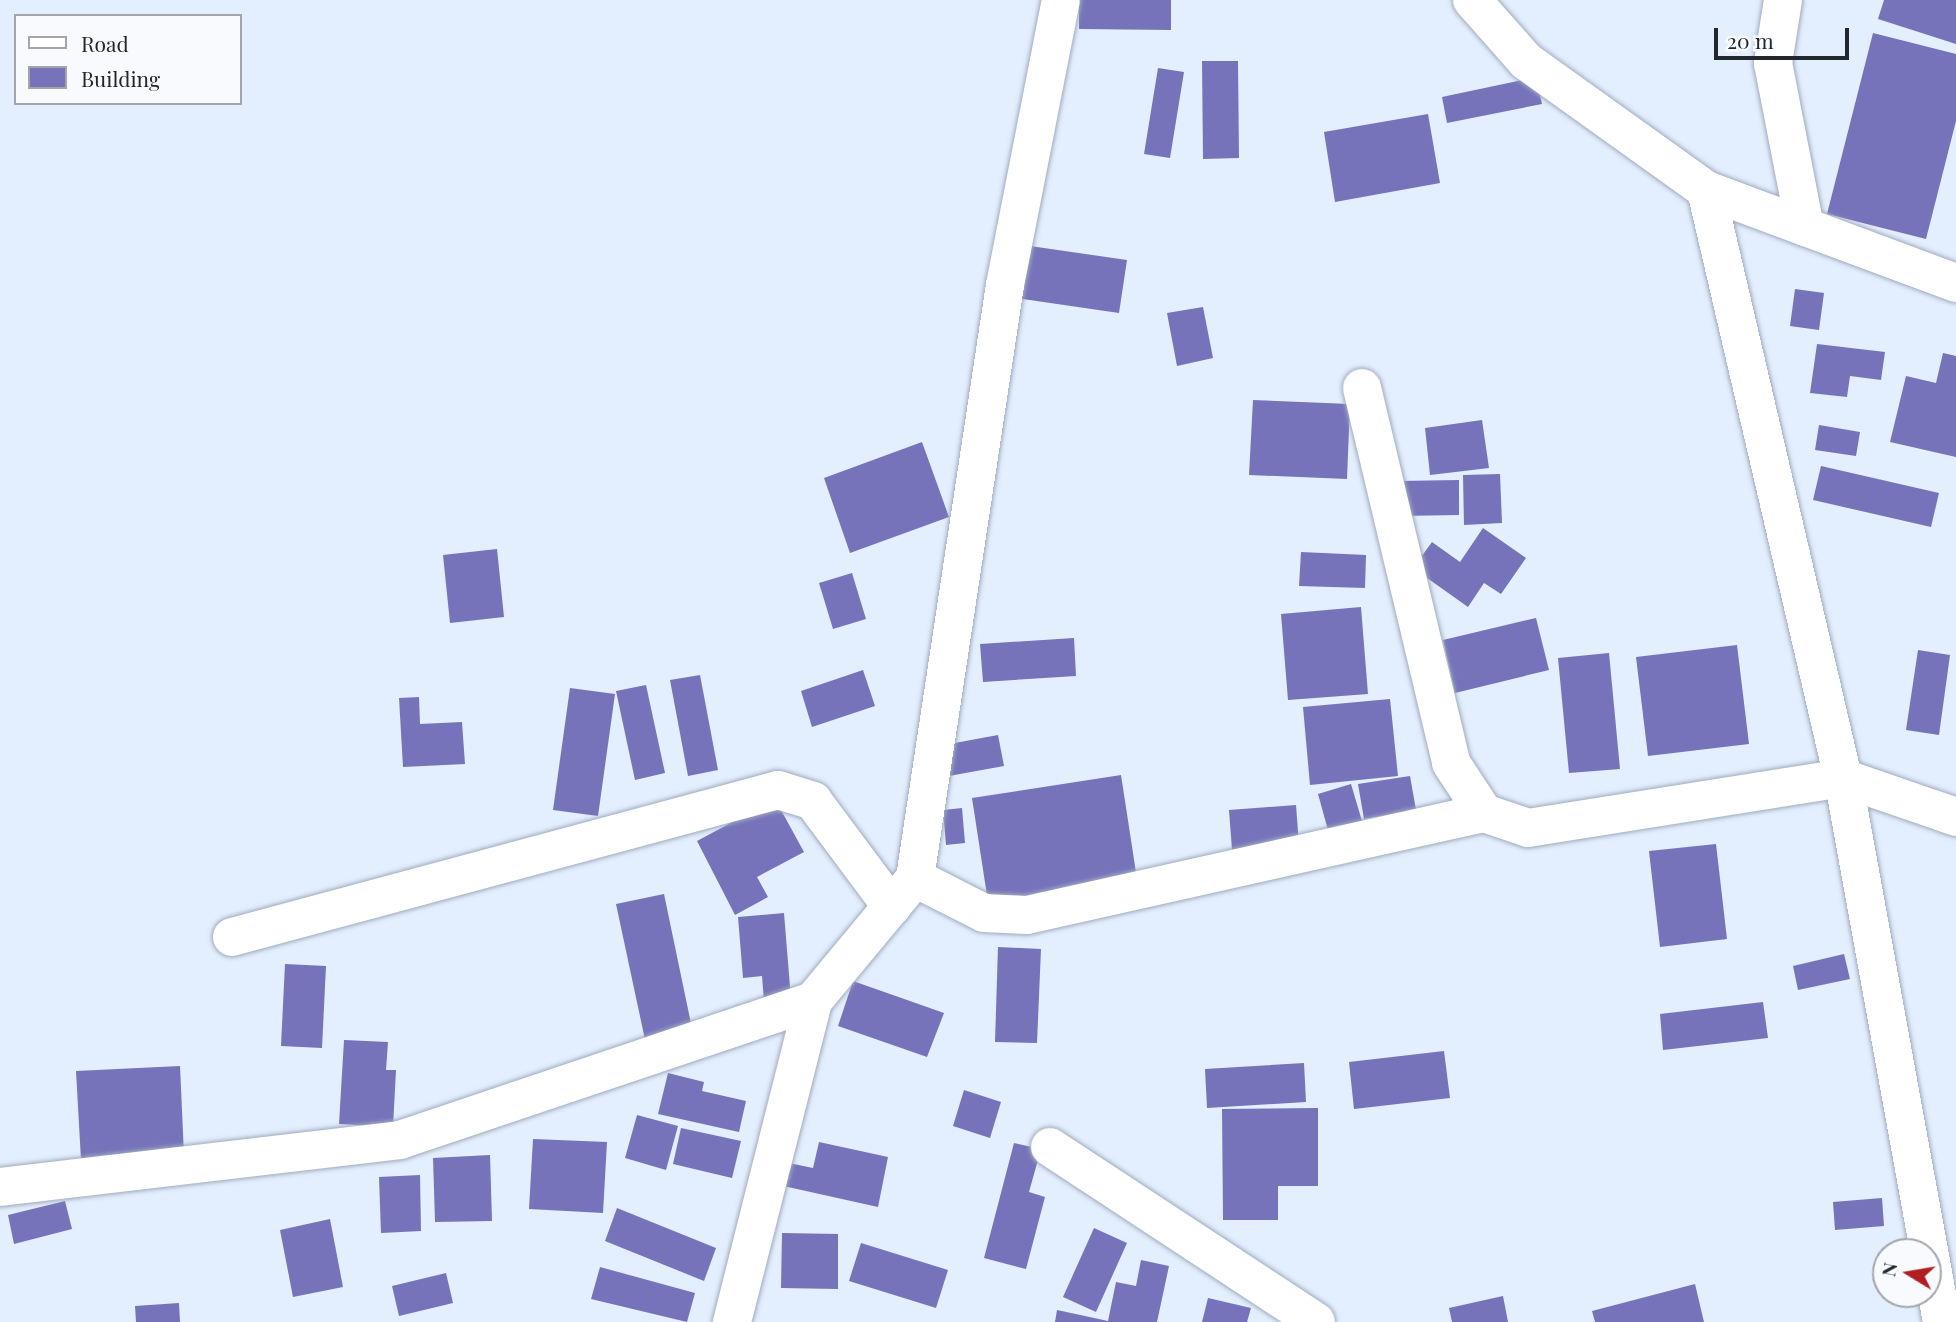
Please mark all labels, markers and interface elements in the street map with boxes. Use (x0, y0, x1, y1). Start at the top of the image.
legend (14, 14, 242, 105)
scale bar (1718, 14, 1853, 58)
text: 20 m (1727, 26, 1774, 54)
text: Road (81, 29, 129, 57)
text: Building (81, 64, 160, 92)
north arrow (1872, 1238, 1942, 1308)
text: N (1874, 1260, 1902, 1279)

